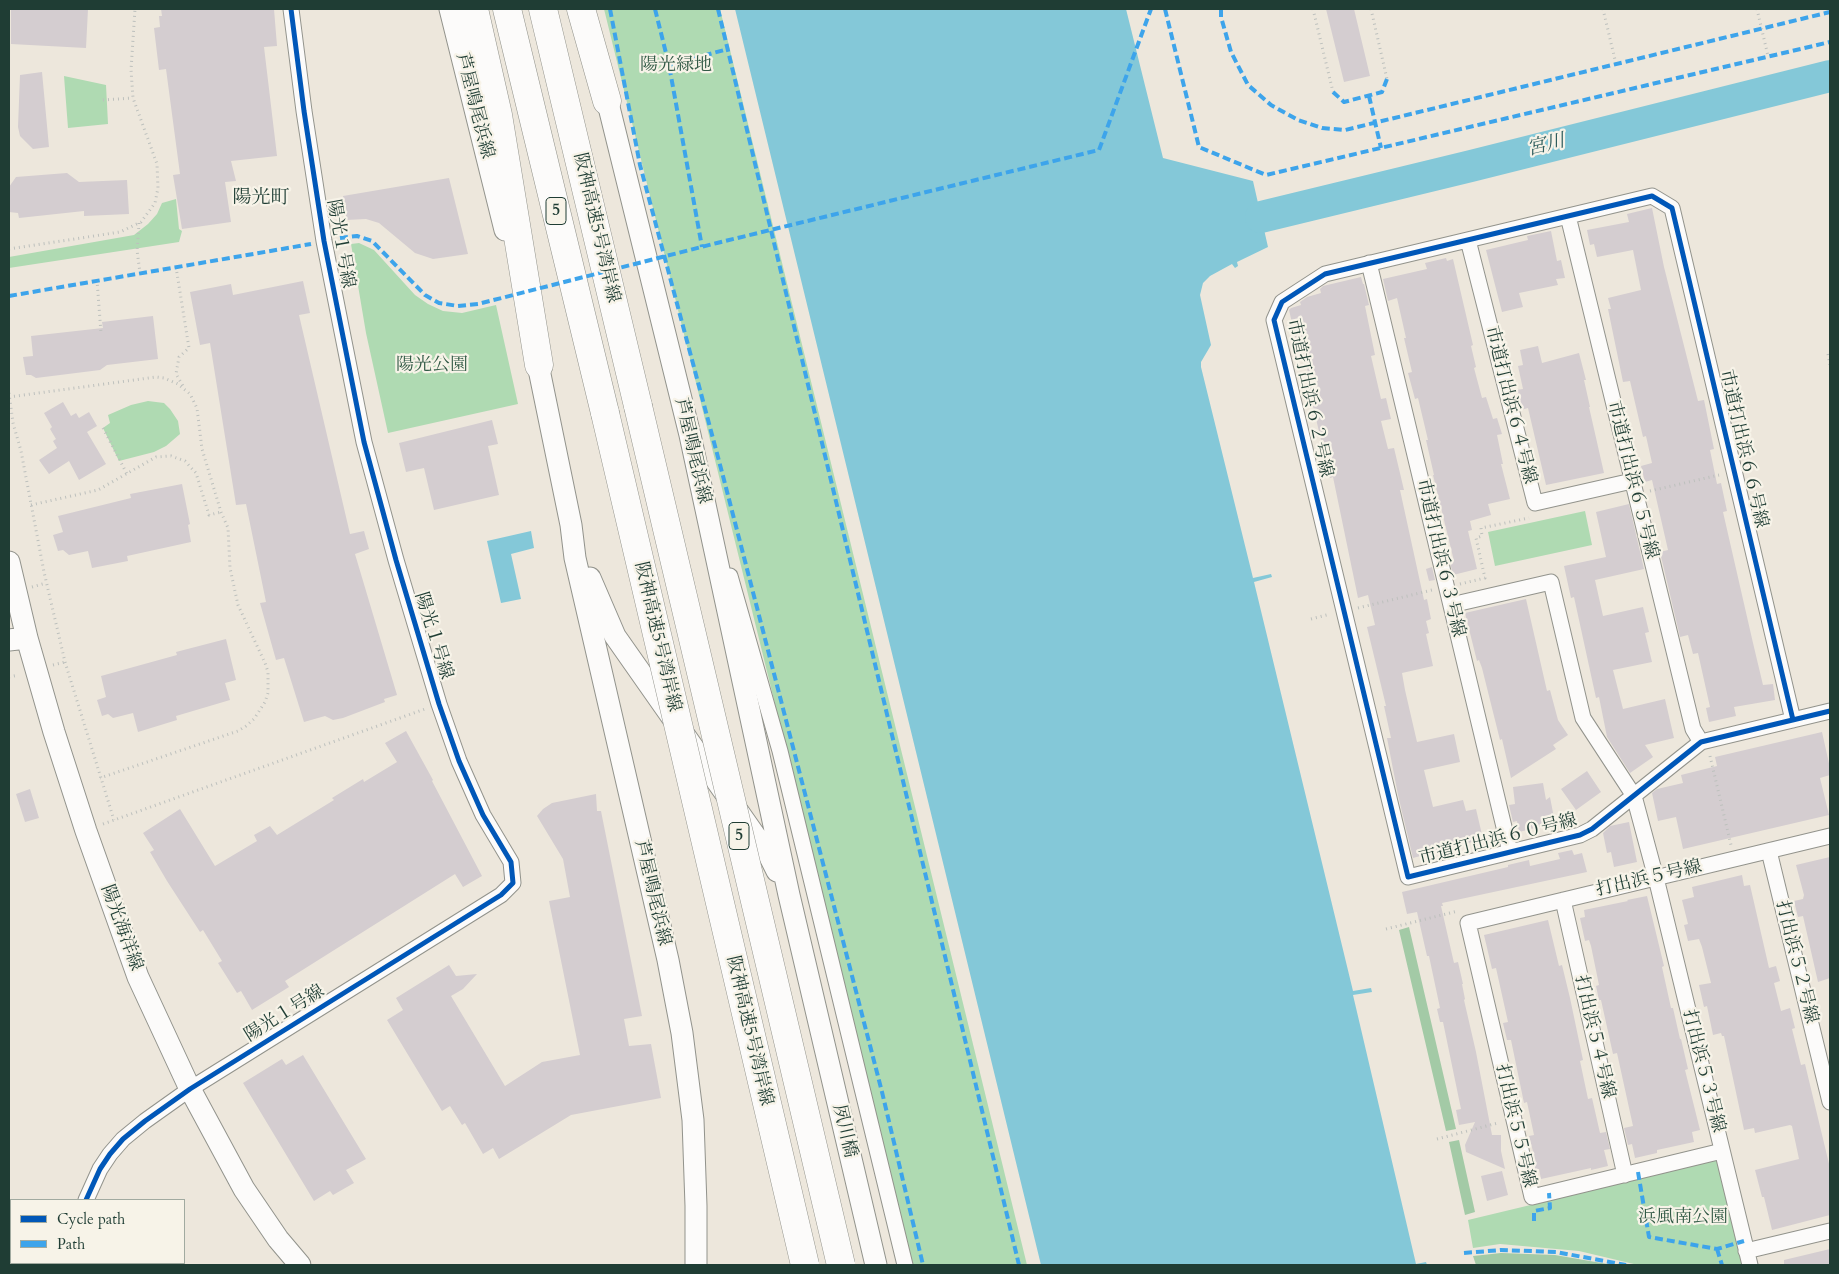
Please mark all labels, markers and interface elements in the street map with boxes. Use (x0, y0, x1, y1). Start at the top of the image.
street label: 芦屋鳴尾浜線 (450, 51, 498, 161)
park label: 陽光緑地 (640, 55, 712, 77)
water label: 宮川 (1525, 130, 1567, 162)
street label: 阪神高速5号湾岸線 (568, 151, 624, 305)
district label: 陽光町 (233, 188, 289, 210)
street label: 陽光１号線 (322, 198, 358, 290)
road number: 5 (546, 198, 566, 225)
street label: 市道打出浜６２号線 (1282, 317, 1336, 479)
street label: 市道打出浜６４号線 (1480, 324, 1540, 486)
park label: 陽光公園 (396, 355, 468, 377)
street label: 市道打出浜６６号線 (1714, 368, 1772, 530)
street label: 芦屋鳴尾浜線 (669, 396, 715, 506)
street label: 市道打出浜６５号線 (1602, 399, 1662, 561)
street label: 市道打出浜６３号線 (1411, 477, 1469, 639)
street label: 阪神高速5号湾岸線 (629, 560, 685, 714)
street label: 陽光１号線 (410, 590, 456, 682)
street label: 市道打出浜６０号線 (1417, 810, 1579, 870)
road number: 5 (729, 822, 749, 849)
street label: 芦屋鳴尾浜線 (629, 838, 675, 948)
street label: 打出浜５号線 (1594, 856, 1704, 902)
street label: 陽光海洋線 (95, 882, 147, 974)
street label: 打出浜５２号線 (1770, 898, 1822, 1026)
street label: 阪神高速5号湾岸線 (721, 954, 777, 1108)
street label: 打出浜５４号線 (1569, 973, 1619, 1101)
street label: 陽光１号線 (241, 981, 329, 1047)
street label: 打出浜５３号線 (1677, 1007, 1729, 1135)
street label: 打出浜５５号線 (1490, 1062, 1540, 1190)
street label: 夙川橋 (827, 1102, 861, 1160)
legend (10, 1199, 185, 1264)
park label: 浜風南公園 (1638, 1207, 1728, 1229)
text: Cycle path (57, 1209, 125, 1229)
text: Path (57, 1234, 85, 1254)

